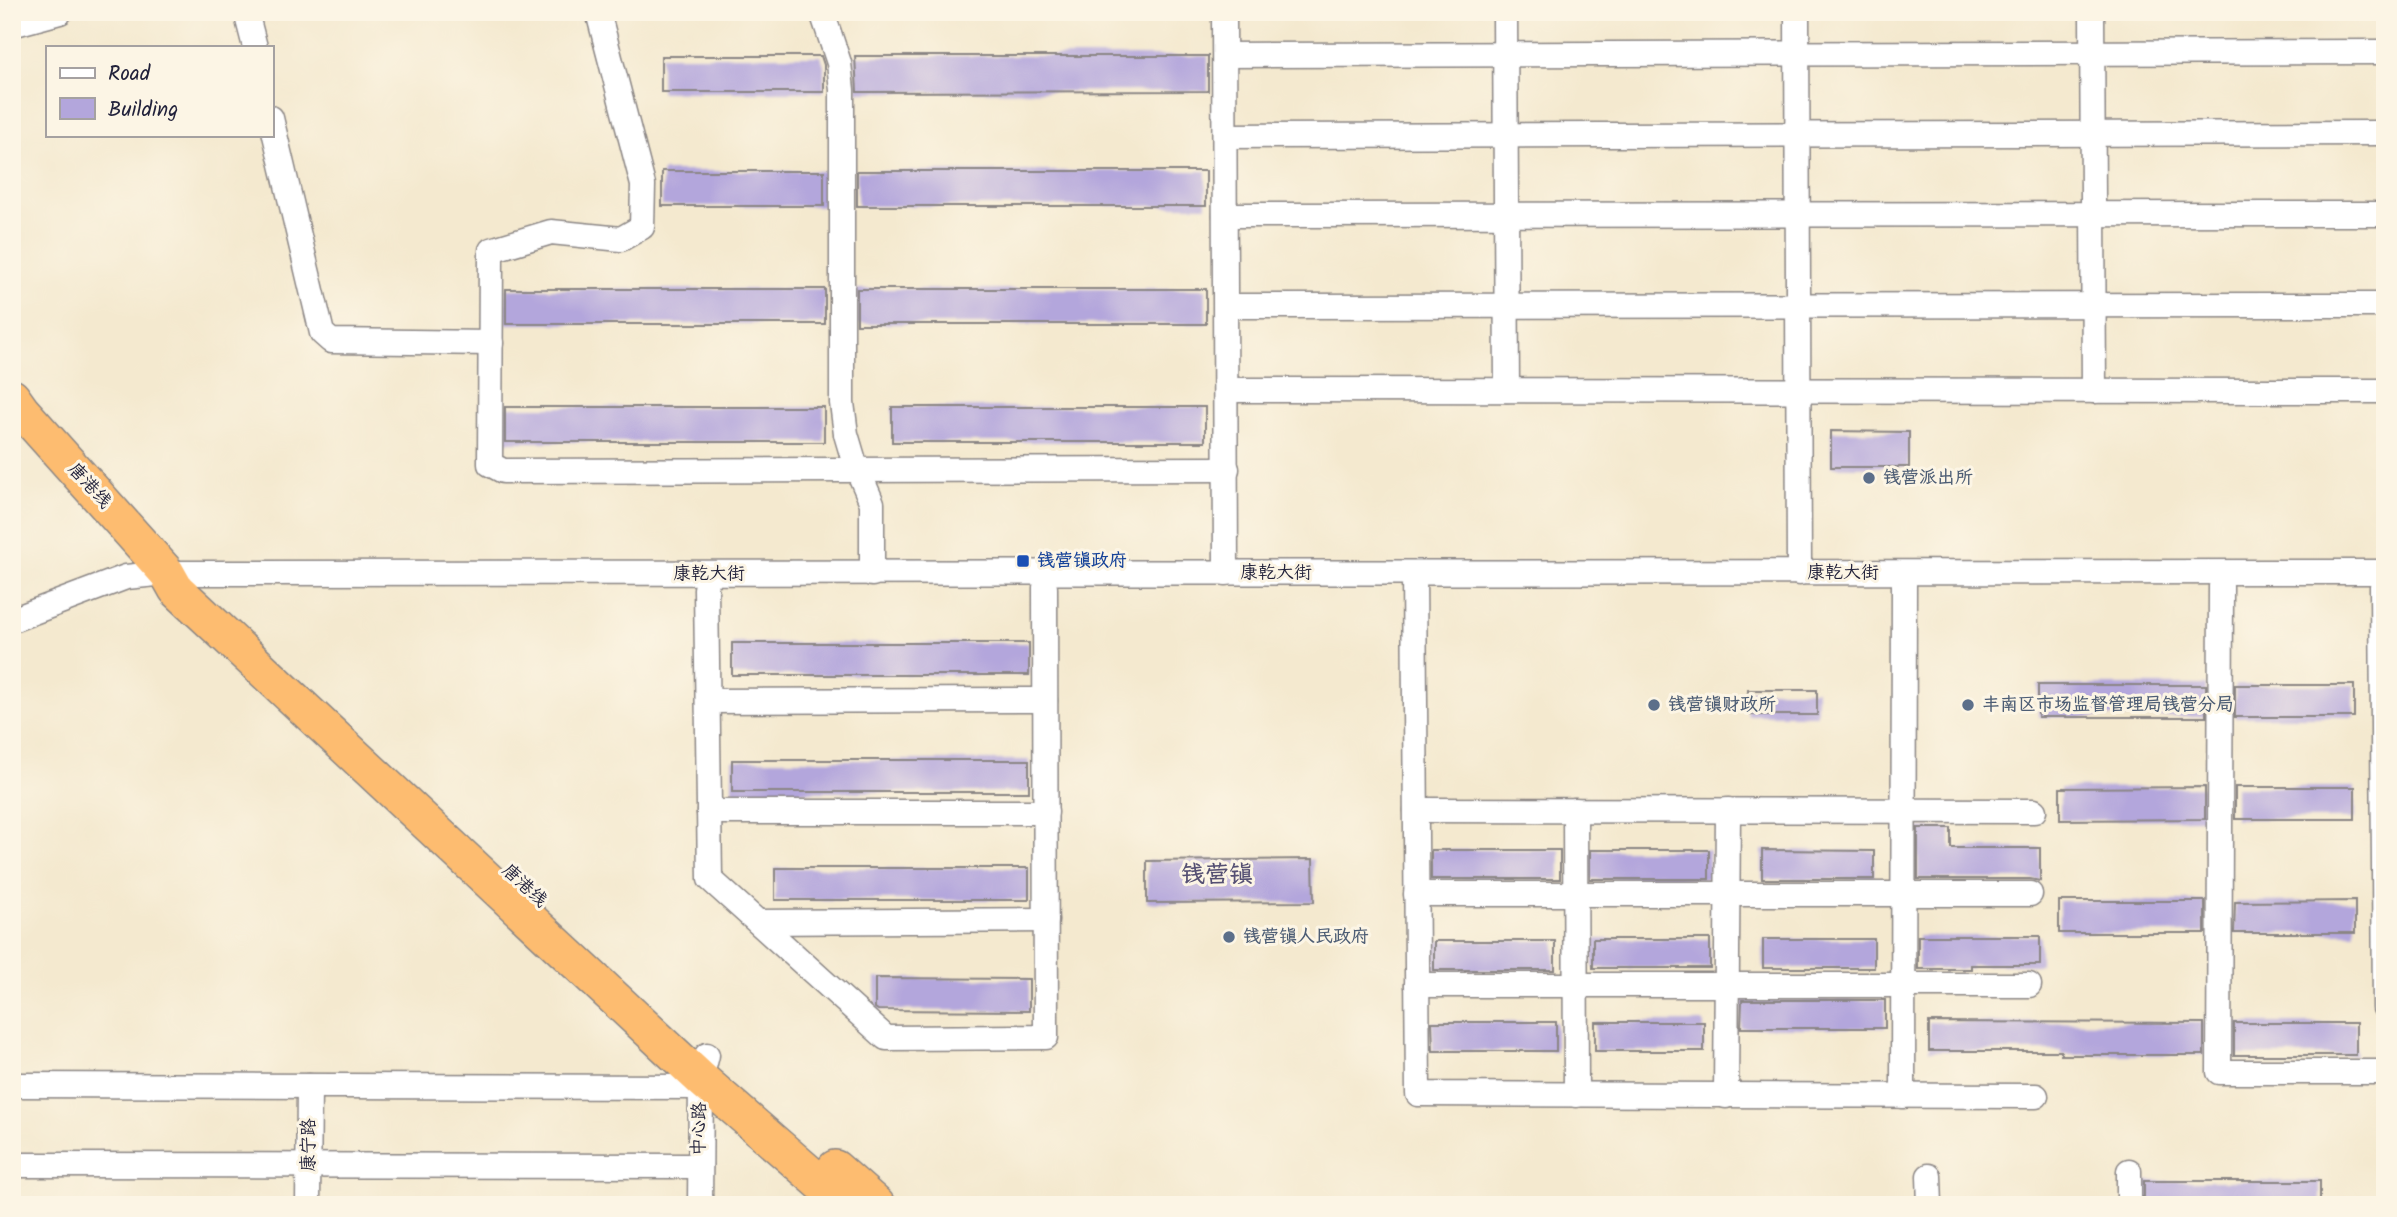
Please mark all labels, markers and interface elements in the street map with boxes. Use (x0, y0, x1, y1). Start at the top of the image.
legend (46, 46, 273, 136)
text: Road (108, 58, 151, 91)
text: Building (108, 94, 178, 127)
street label: 唐港线 (60, 456, 118, 516)
place label: 钱营派出所 (1883, 464, 1973, 493)
marker: 钱营派出所 (1861, 470, 1877, 486)
place label: 钱营镇政府 (1037, 547, 1127, 576)
marker: 钱营镇政府 (1015, 553, 1031, 569)
street label: 康乾大街 (1240, 559, 1312, 588)
street label: 康乾大街 (1807, 559, 1879, 588)
street label: 康乾大街 (673, 560, 745, 589)
place label: 钱营镇财政所 (1668, 691, 1776, 720)
place label: 丰南区市场监督管理局钱营分局 (1982, 691, 2234, 720)
marker: 钱营镇财政所 (1646, 697, 1662, 713)
marker: 丰南区市场监督管理局钱营分局 (1960, 697, 1976, 713)
district label: 钱营镇 (1181, 856, 1253, 895)
street label: 唐港线 (494, 857, 554, 915)
place label: 钱营镇人民政府 (1243, 923, 1369, 952)
marker: 钱营镇人民政府 (1221, 929, 1237, 945)
street label: 中心路 (685, 1102, 715, 1156)
street label: 康宁路 (295, 1118, 324, 1172)

